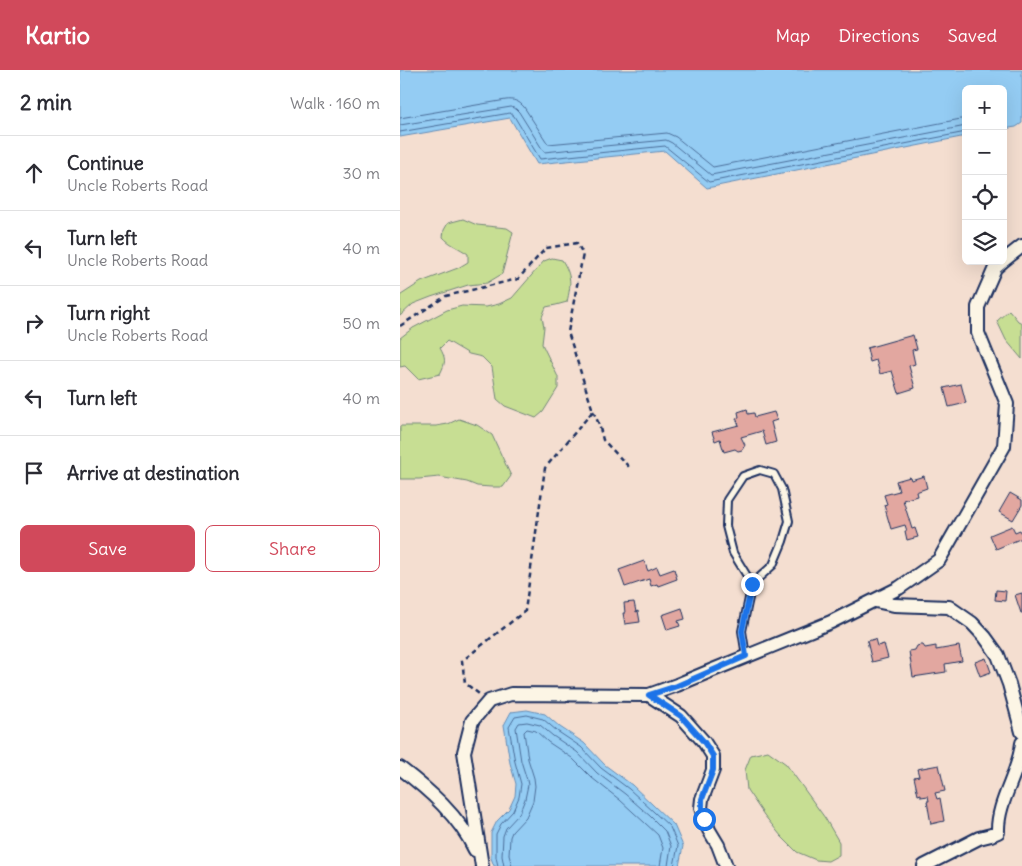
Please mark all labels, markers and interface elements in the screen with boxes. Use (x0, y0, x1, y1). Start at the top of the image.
text: Kartio (25, 20, 90, 50)
text: Map (775, 24, 810, 47)
text: Directions (838, 24, 920, 47)
text: Saved (948, 24, 997, 47)
map controls (962, 85, 1007, 265)
button: + (962, 85, 1007, 130)
text: 2 min (20, 89, 72, 116)
text: Walk · 160 m (290, 93, 380, 113)
button: − (962, 130, 1007, 175)
text: Continue (67, 151, 144, 175)
icon: ahead (20, 159, 48, 187)
text: 30 m (343, 163, 380, 183)
text: Uncle Roberts Road (67, 175, 208, 195)
button: locate (962, 175, 1007, 220)
button: layers (962, 220, 1007, 265)
text: Turn left (67, 226, 137, 250)
icon: left (20, 234, 48, 262)
text: 40 m (342, 238, 380, 258)
text: Uncle Roberts Road (67, 250, 208, 270)
text: Turn right (67, 301, 150, 325)
icon: right (20, 309, 48, 337)
text: 50 m (342, 313, 380, 333)
text: Uncle Roberts Road (67, 325, 208, 345)
icon: left (20, 384, 48, 412)
text: Turn left (67, 386, 137, 410)
text: 40 m (342, 388, 380, 408)
icon: arrive (20, 459, 48, 487)
text: Arrive at destination (67, 461, 240, 485)
button: Save (20, 525, 195, 572)
button: Share (205, 525, 380, 572)
route end (741, 573, 764, 596)
route start (693, 808, 716, 831)

